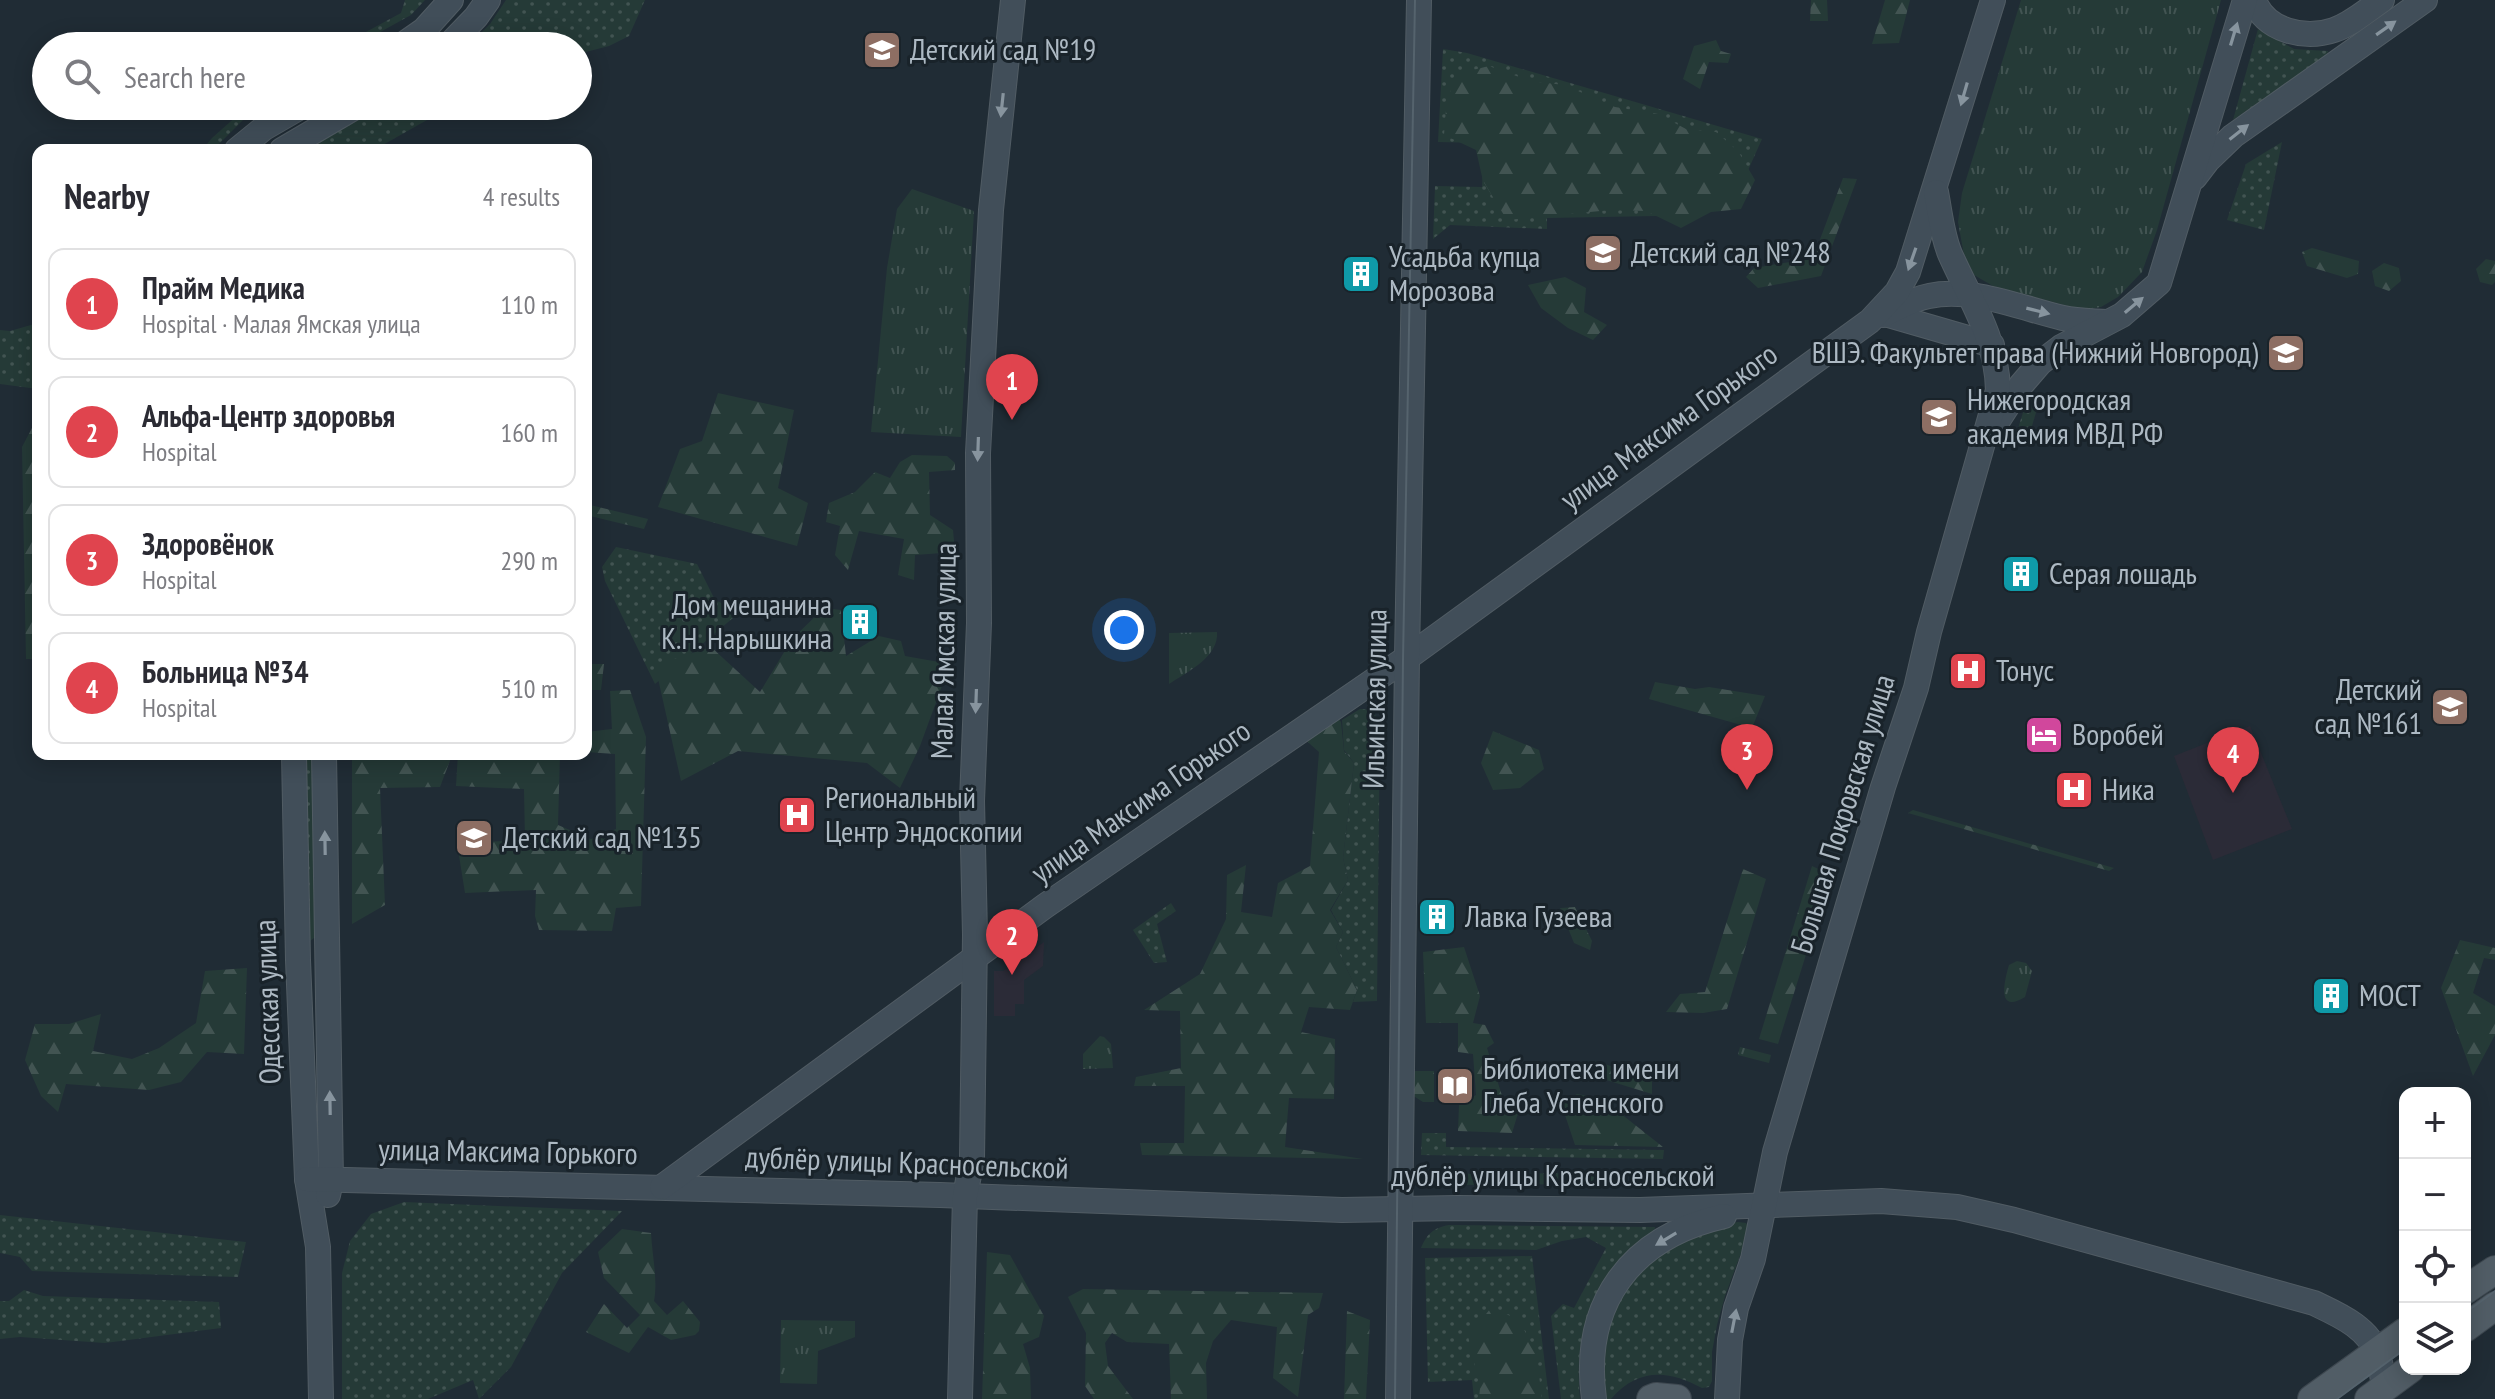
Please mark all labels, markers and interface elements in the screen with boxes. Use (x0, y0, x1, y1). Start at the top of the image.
one-way arrow (2376, 20, 2397, 36)
one-way arrow (2228, 22, 2241, 46)
school or university icon: Детский сад №19 (861, 29, 903, 71)
place label: Детский сад №19 (910, 29, 1096, 68)
search box (32, 32, 592, 120)
icon: search (60, 54, 104, 98)
text: Search here (124, 57, 246, 96)
one-way arrow (1957, 82, 1970, 106)
one-way arrow (996, 93, 1009, 118)
one-way arrow (2229, 124, 2249, 140)
text: Nearby (64, 174, 149, 218)
text: 4 results (483, 180, 560, 213)
school or university icon: Детский сад №248 (1582, 232, 1624, 274)
place label: Детский сад №248 (1631, 232, 1831, 271)
place label: Усадьба купца Морозова (1389, 236, 1540, 309)
one-way arrow (1906, 247, 1918, 271)
building icon: Усадьба купца Морозова (1340, 253, 1382, 295)
text: Прайм Медика (142, 268, 305, 307)
text: 1 (86, 288, 98, 321)
text: 110 m (500, 288, 558, 321)
one-way arrow (2124, 297, 2145, 314)
one-way arrow (2026, 306, 2051, 318)
text: Hospital · Малая Ямская улица (142, 307, 421, 340)
place label: ВШЭ. Факультет права (Нижний Новгород) (1812, 332, 2258, 371)
school or university icon: ВШЭ. Факультет права (Нижний Новгород) (2265, 332, 2307, 374)
street label: улица Максима Горького (1552, 334, 1785, 518)
pin: 1 (986, 354, 1038, 420)
place label: Нижегородская академия МВД РФ (1967, 379, 2163, 452)
text: Альфа-Центр здоровья (142, 396, 395, 435)
school or university icon: Нижегородская академия МВД РФ (1918, 396, 1960, 438)
text: 2 (86, 416, 98, 449)
text: 160 m (500, 416, 558, 449)
text: Hospital (142, 435, 217, 468)
one-way arrow (972, 437, 985, 462)
text: Здоровёнок (142, 524, 274, 563)
street label: Малая Ямская улица (921, 542, 964, 760)
text: 3 (86, 544, 98, 577)
text: 290 m (500, 544, 558, 577)
building icon: Серая лошадь (2000, 553, 2042, 595)
place label: Серая лошадь (2049, 553, 2197, 592)
text: Hospital (142, 563, 217, 596)
place label: Дом мещанина К.Н. Нарышкина (661, 584, 832, 657)
building icon: Дом мещанина К.Н. Нарышкина (839, 601, 881, 643)
street label: Ильинская улица (1352, 609, 1395, 789)
your location (1104, 610, 1144, 650)
hospital icon: Тонус (1947, 650, 1989, 692)
place label: Тонус (1996, 650, 2054, 689)
text: Больница №34 (142, 652, 309, 691)
street label: Большая Покровская улица (1781, 669, 1903, 958)
place label: Детский сад №161 (2315, 669, 2422, 742)
text: 4 (86, 672, 98, 705)
text: 510 m (500, 672, 558, 705)
school or university icon: Детский сад №161 (2429, 686, 2471, 728)
one-way arrow (970, 689, 983, 714)
text: Hospital (142, 691, 217, 724)
street label: улица Максима Горького (1023, 710, 1258, 891)
hotel icon: Воробей (2023, 714, 2065, 756)
place label: Воробей (2072, 714, 2164, 753)
pin: 3 (1721, 724, 1773, 790)
pin: 4 (2207, 727, 2259, 793)
hospital icon: Ника (2053, 769, 2095, 811)
place label: Ника (2102, 769, 2155, 808)
place label: Региональный Центр Эндоскопии (825, 777, 1023, 850)
hospital icon: Региональный Центр Эндоскопии (776, 794, 818, 836)
school or university icon: Детский сад №135 (453, 817, 495, 859)
place label: Детский сад №135 (502, 817, 702, 856)
one-way arrow (319, 830, 331, 855)
building icon: Лавка Гузеева (1416, 896, 1458, 938)
place label: Лавка Гузеева (1464, 896, 1613, 935)
pin: 2 (986, 909, 1038, 975)
street label: Одесская улица (244, 919, 289, 1085)
building icon: МОСТ (2310, 975, 2352, 1017)
place label: МОСТ (2359, 975, 2421, 1014)
place label: Библиотека имени Глеба Успенского (1483, 1048, 1679, 1121)
library icon: Библиотека имени Глеба Успенского (1434, 1065, 1476, 1107)
map controls (2399, 1087, 2471, 1375)
button: + (2399, 1087, 2471, 1159)
one-way arrow (324, 1090, 336, 1115)
street label: улица Максима Горького (378, 1129, 638, 1172)
street label: дублёр улицы Красносельской (745, 1136, 1069, 1187)
street label: дублёр улицы Красносельской (1391, 1155, 1715, 1194)
button: − (2399, 1159, 2471, 1231)
one-way arrow (1654, 1231, 1677, 1246)
button: locate (2399, 1231, 2471, 1303)
button: layers (2399, 1303, 2471, 1375)
one-way arrow (1728, 1309, 1741, 1334)

